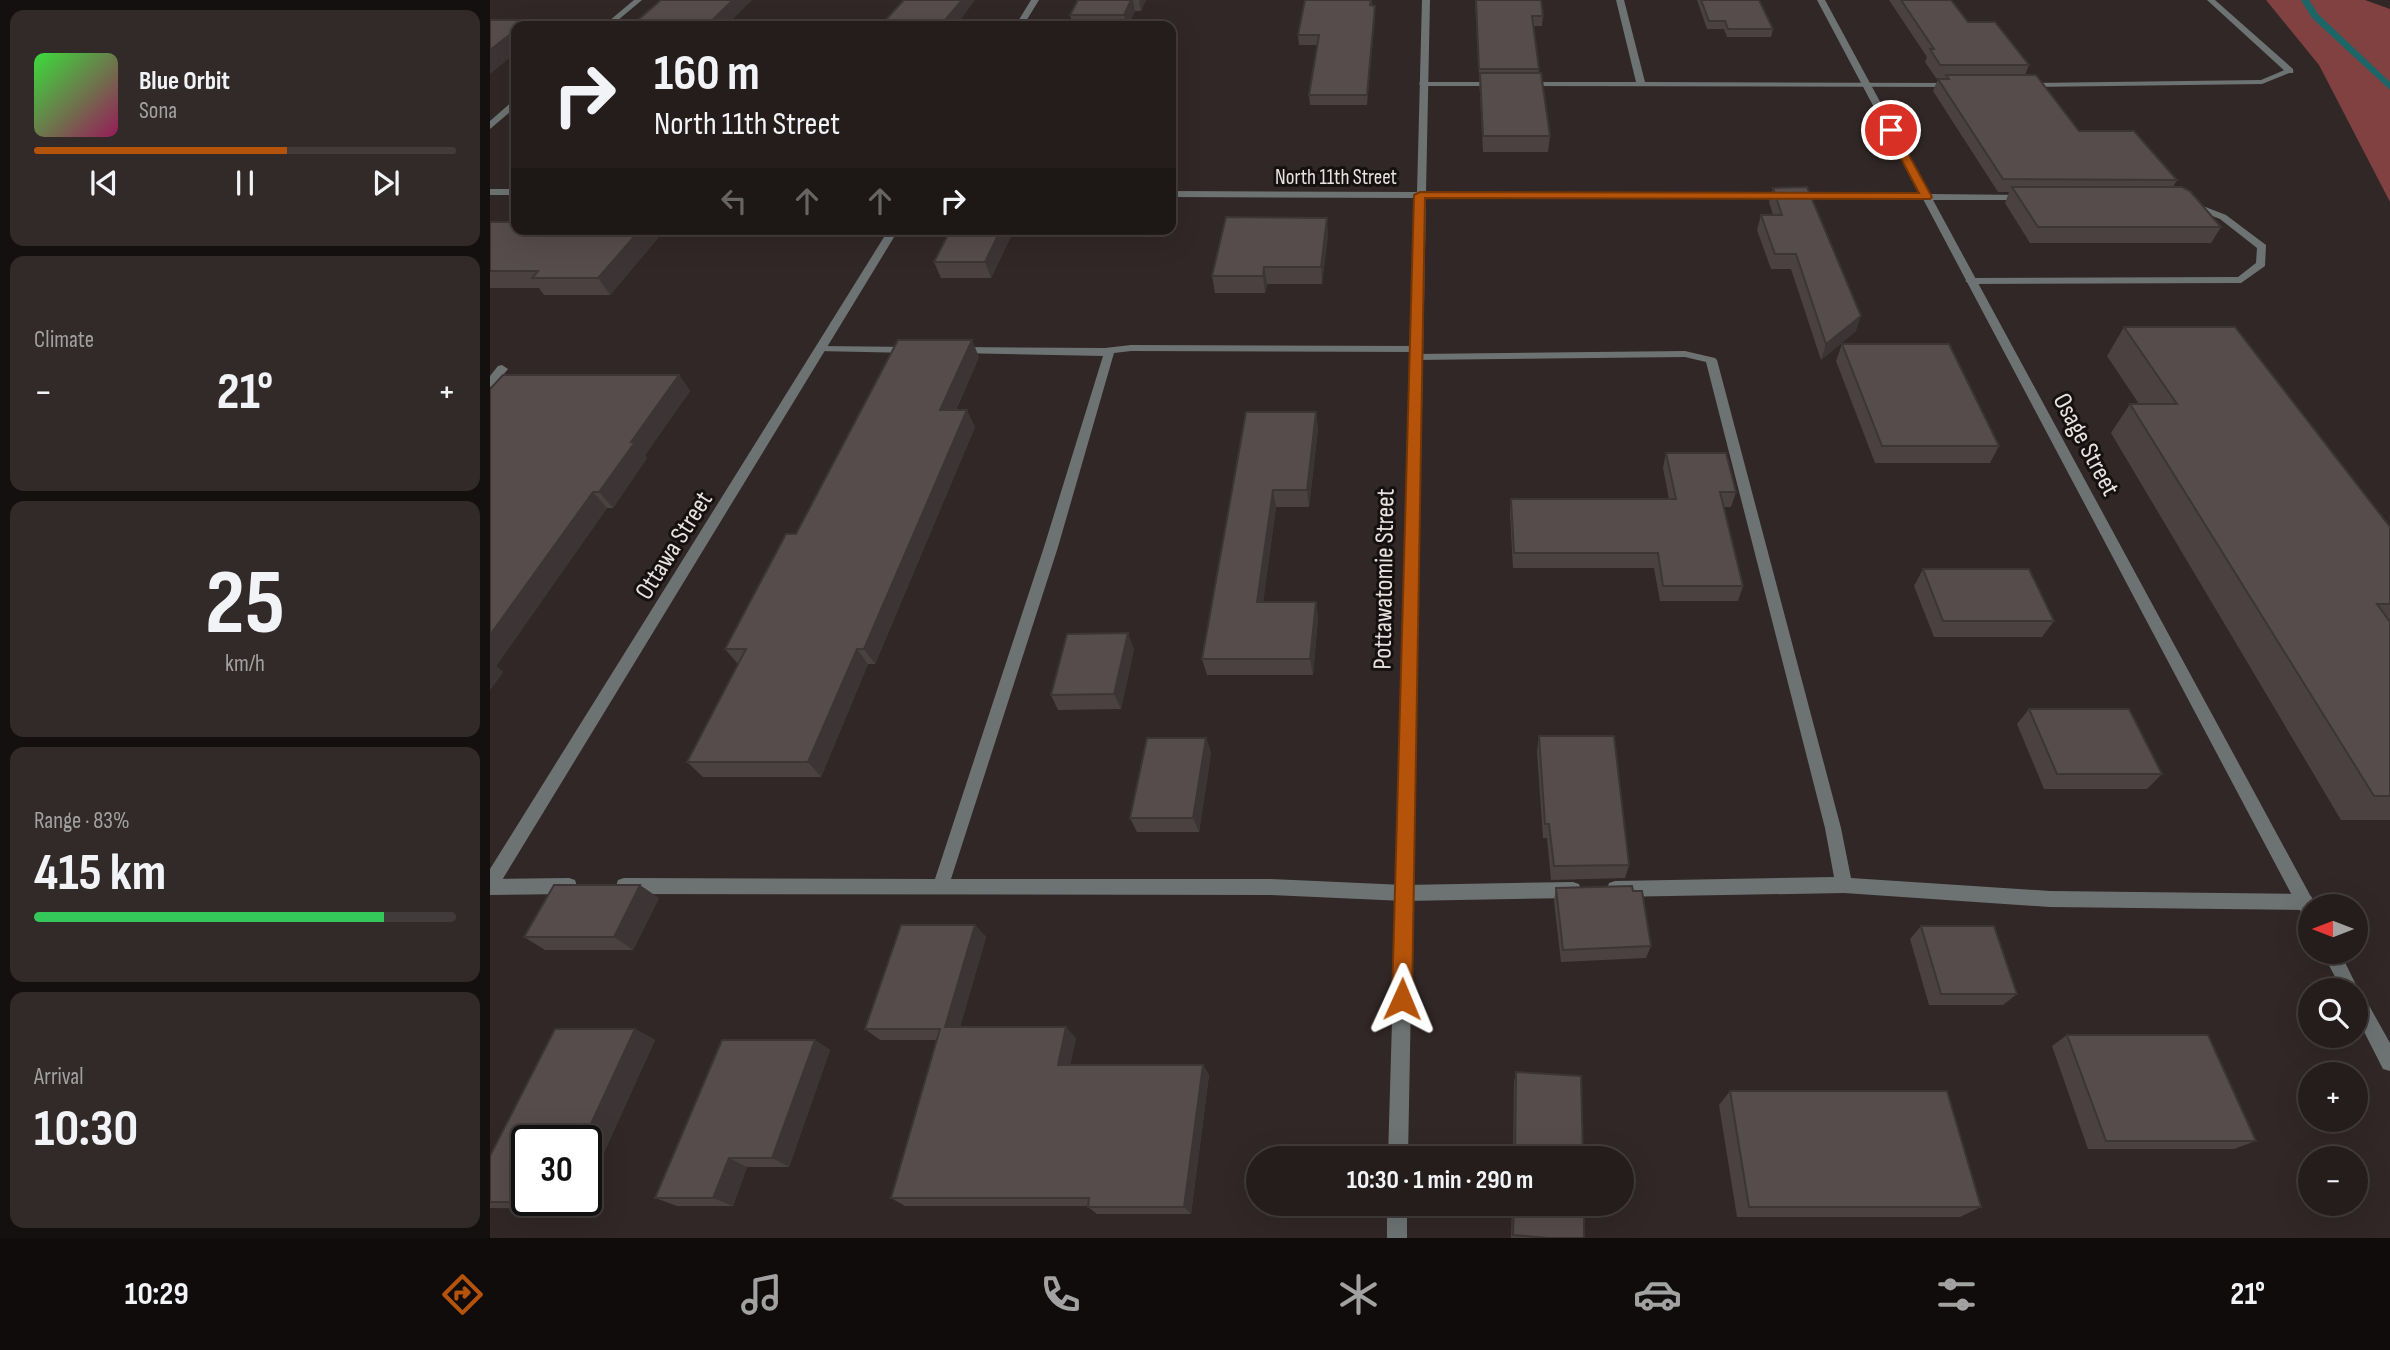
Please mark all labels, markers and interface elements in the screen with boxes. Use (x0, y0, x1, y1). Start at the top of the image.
text: 160 m (654, 45, 760, 104)
icon: right (539, 49, 630, 140)
text: Blue Orbit (139, 66, 230, 97)
text: Sona (139, 97, 177, 125)
pin (1861, 100, 1921, 160)
text: North 11th Street (654, 105, 840, 144)
icon: arrive (1872, 111, 1910, 149)
icon: previous (85, 164, 123, 202)
icon: pause (226, 164, 264, 202)
icon: next (367, 164, 405, 202)
street label: North 11th Street (1275, 165, 1397, 190)
icon: left (715, 182, 753, 220)
icon: ahead (788, 182, 826, 220)
icon: ahead (861, 182, 899, 220)
icon: right (934, 182, 972, 220)
text: Climate (34, 326, 94, 354)
text: 21° (217, 361, 273, 424)
text: − (34, 370, 53, 415)
text: + (437, 370, 456, 415)
street label: Osage Street (2046, 388, 2126, 501)
street label: Ottawa Street (629, 486, 720, 606)
street label: Pottawatomie Street (1367, 488, 1402, 670)
text: 25 (205, 550, 285, 659)
text: km/h (225, 650, 265, 678)
text: Range · 83% (34, 807, 130, 835)
text: 415 km (34, 842, 166, 905)
north arrow (2298, 894, 2368, 964)
map controls (2298, 894, 2368, 1216)
position arrow (1365, 962, 1439, 1036)
button: search (2298, 978, 2368, 1048)
button: + (2298, 1062, 2368, 1132)
text: Arrival (34, 1063, 83, 1091)
text: 10:30 (34, 1098, 138, 1161)
speed limit sign: 30 (511, 1125, 602, 1216)
button: − (2298, 1146, 2368, 1216)
text: 10:30 · 1 min · 290 m (1347, 1165, 1533, 1196)
icon: directions (438, 1270, 487, 1319)
icon: music (737, 1270, 786, 1319)
icon: phone (1036, 1270, 1085, 1319)
icon: climate (1334, 1270, 1383, 1319)
icon: car (1633, 1270, 1682, 1319)
icon: filters (1932, 1270, 1981, 1319)
text: 10:29 (125, 1275, 189, 1314)
text: 21° (2230, 1275, 2265, 1314)

